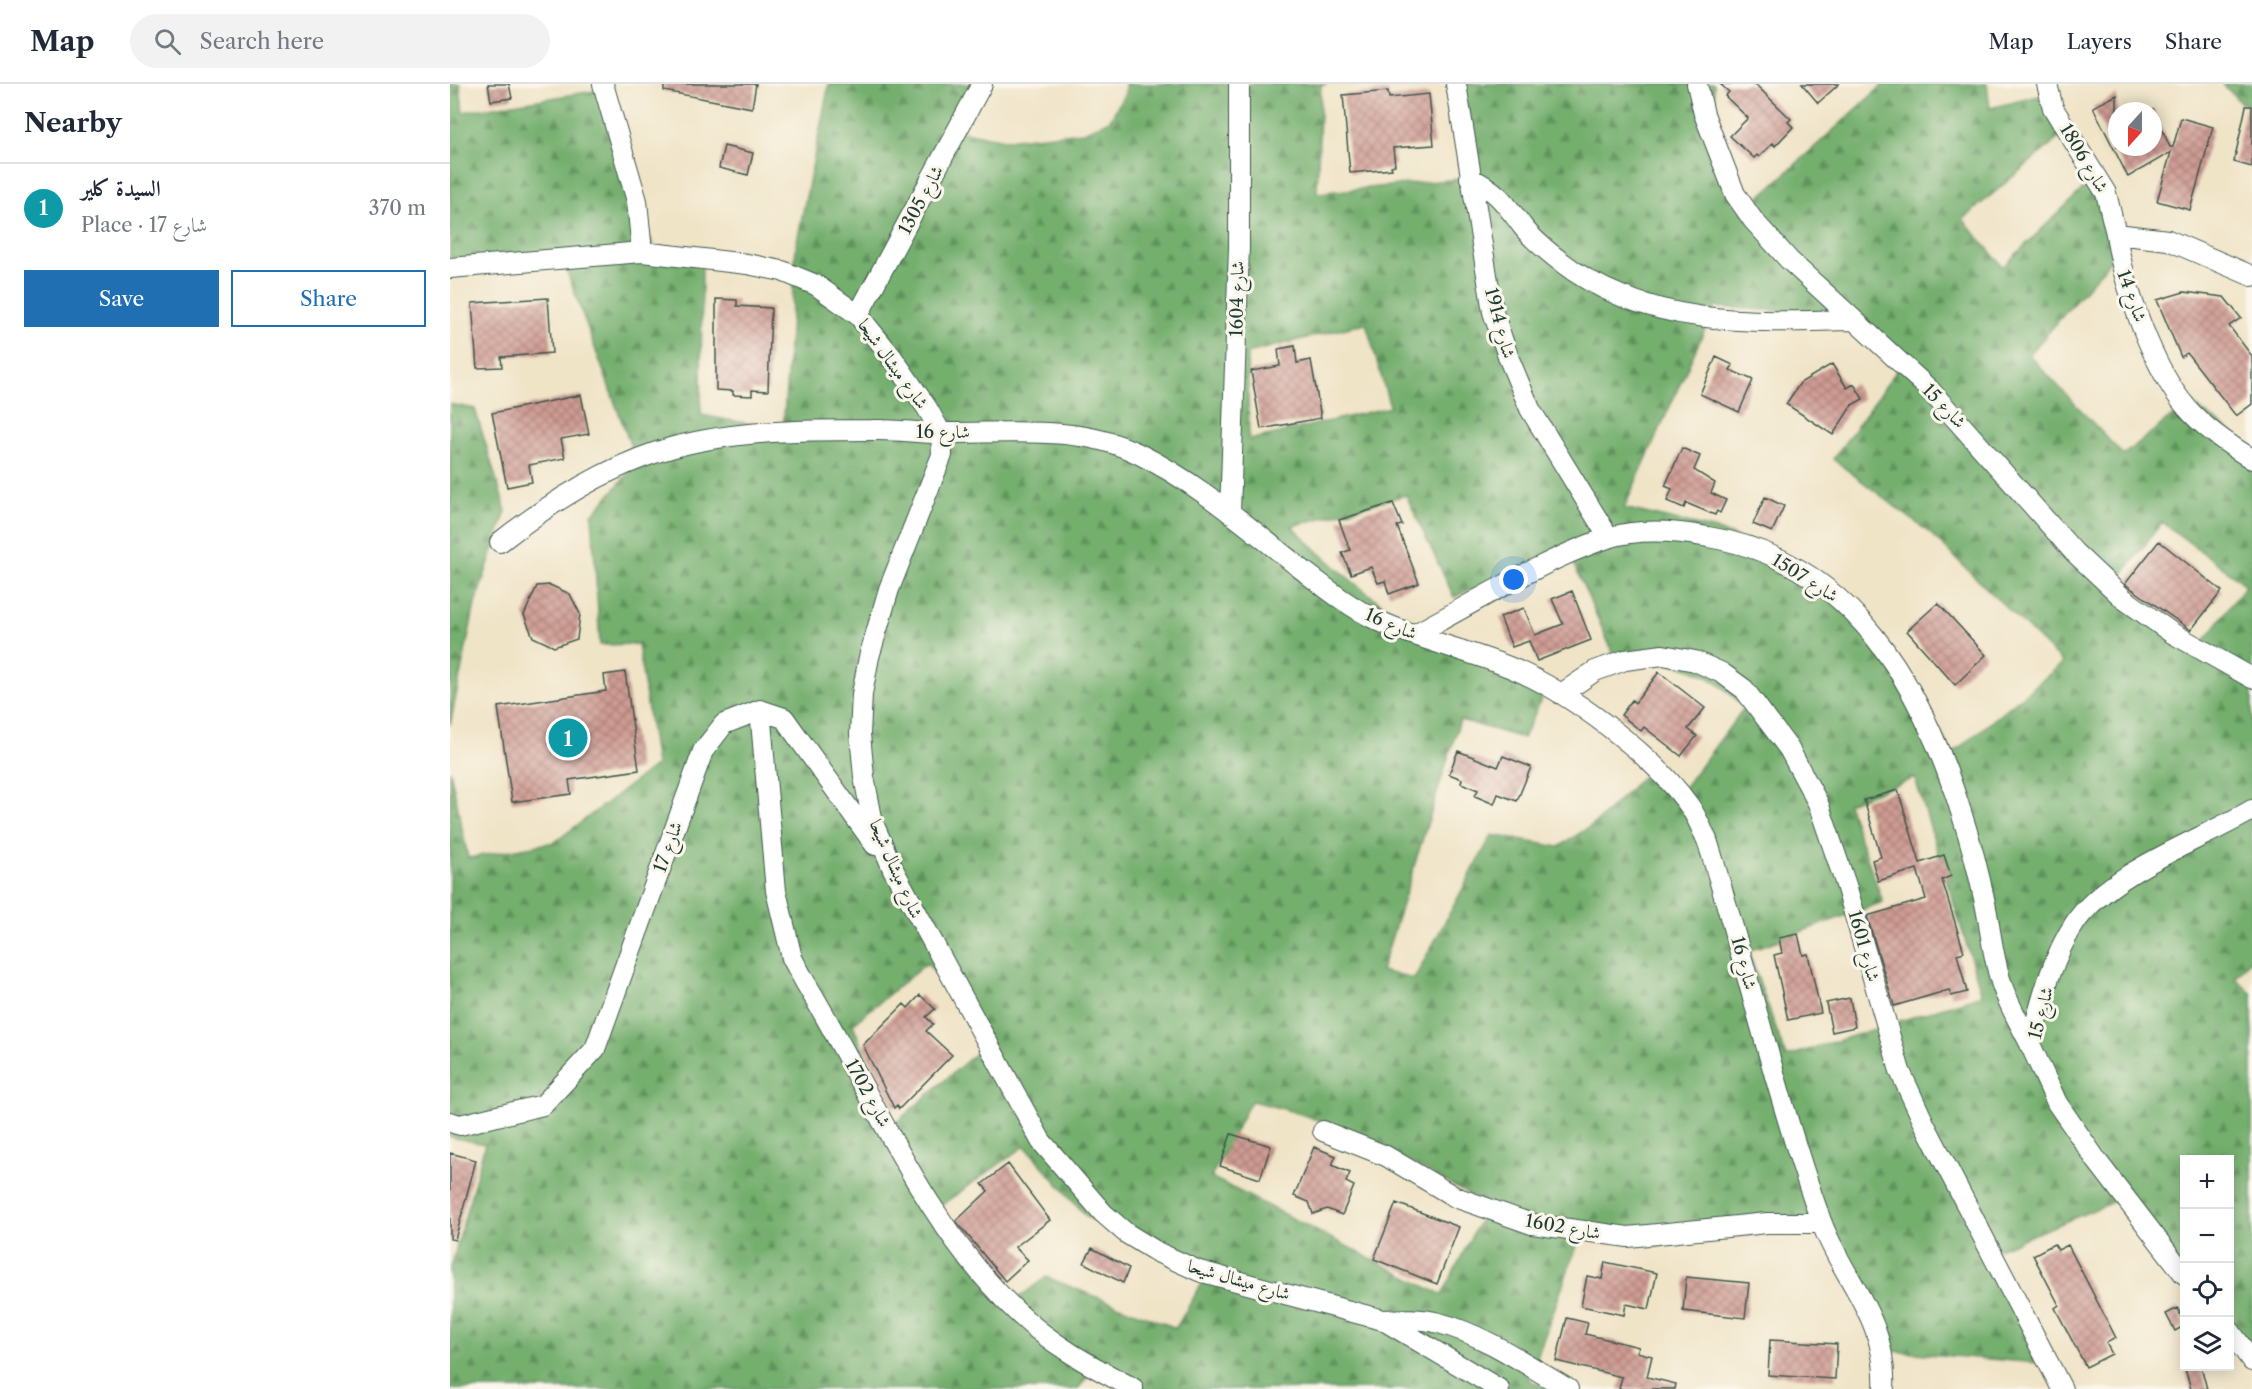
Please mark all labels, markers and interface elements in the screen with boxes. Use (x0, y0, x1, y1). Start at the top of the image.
search box (130, 14, 550, 68)
text: Map (30, 24, 94, 58)
icon: search (151, 25, 184, 58)
text: Search here (199, 28, 324, 55)
text: Map (1989, 29, 2034, 54)
text: Layers (2067, 29, 2132, 54)
text: Share (2165, 29, 2222, 54)
north arrow (2108, 102, 2162, 156)
text: Nearby (24, 107, 122, 139)
street label: شارع 1806 (2052, 120, 2113, 198)
street label: شارع 1305 (894, 162, 952, 240)
text: السيدة كلير (81, 175, 161, 202)
text: 1 (39, 196, 48, 220)
text: 370 m (369, 196, 426, 220)
text: Place · شارع 17 (81, 213, 207, 237)
street label: شارع 1604 (1225, 261, 1253, 337)
street label: شارع 14 (2109, 267, 2152, 327)
button: Save (24, 270, 219, 327)
button: Share (231, 270, 426, 327)
street label: شارع 1914 (1476, 285, 1520, 362)
street label: شارع ميشال شيحا (850, 315, 933, 416)
street label: شارع 15 (1915, 379, 1970, 436)
street label: شارع 16 (916, 421, 970, 447)
street label: شارع 1507 (1766, 549, 1842, 610)
your location (1499, 565, 1528, 594)
street label: شارع 16 (1360, 603, 1420, 648)
pin: 1 (548, 716, 588, 760)
street label: شارع ميشال شيحا (861, 816, 928, 923)
street label: شارع 17 (649, 819, 691, 877)
street label: شارع 1601 (1840, 908, 1885, 985)
street label: شارع 16 (1723, 934, 1762, 993)
street label: شارع 15 (2024, 984, 2062, 1043)
street label: شارع 1702 (837, 1055, 896, 1133)
map controls (2180, 1155, 2234, 1371)
button: + (2180, 1155, 2234, 1209)
button: − (2180, 1209, 2234, 1263)
street label: شارع 1602 (1523, 1210, 1602, 1248)
street label: شارع ميشال شيحا (1184, 1255, 1293, 1309)
button: locate (2180, 1263, 2234, 1317)
button: layers (2180, 1317, 2234, 1371)

